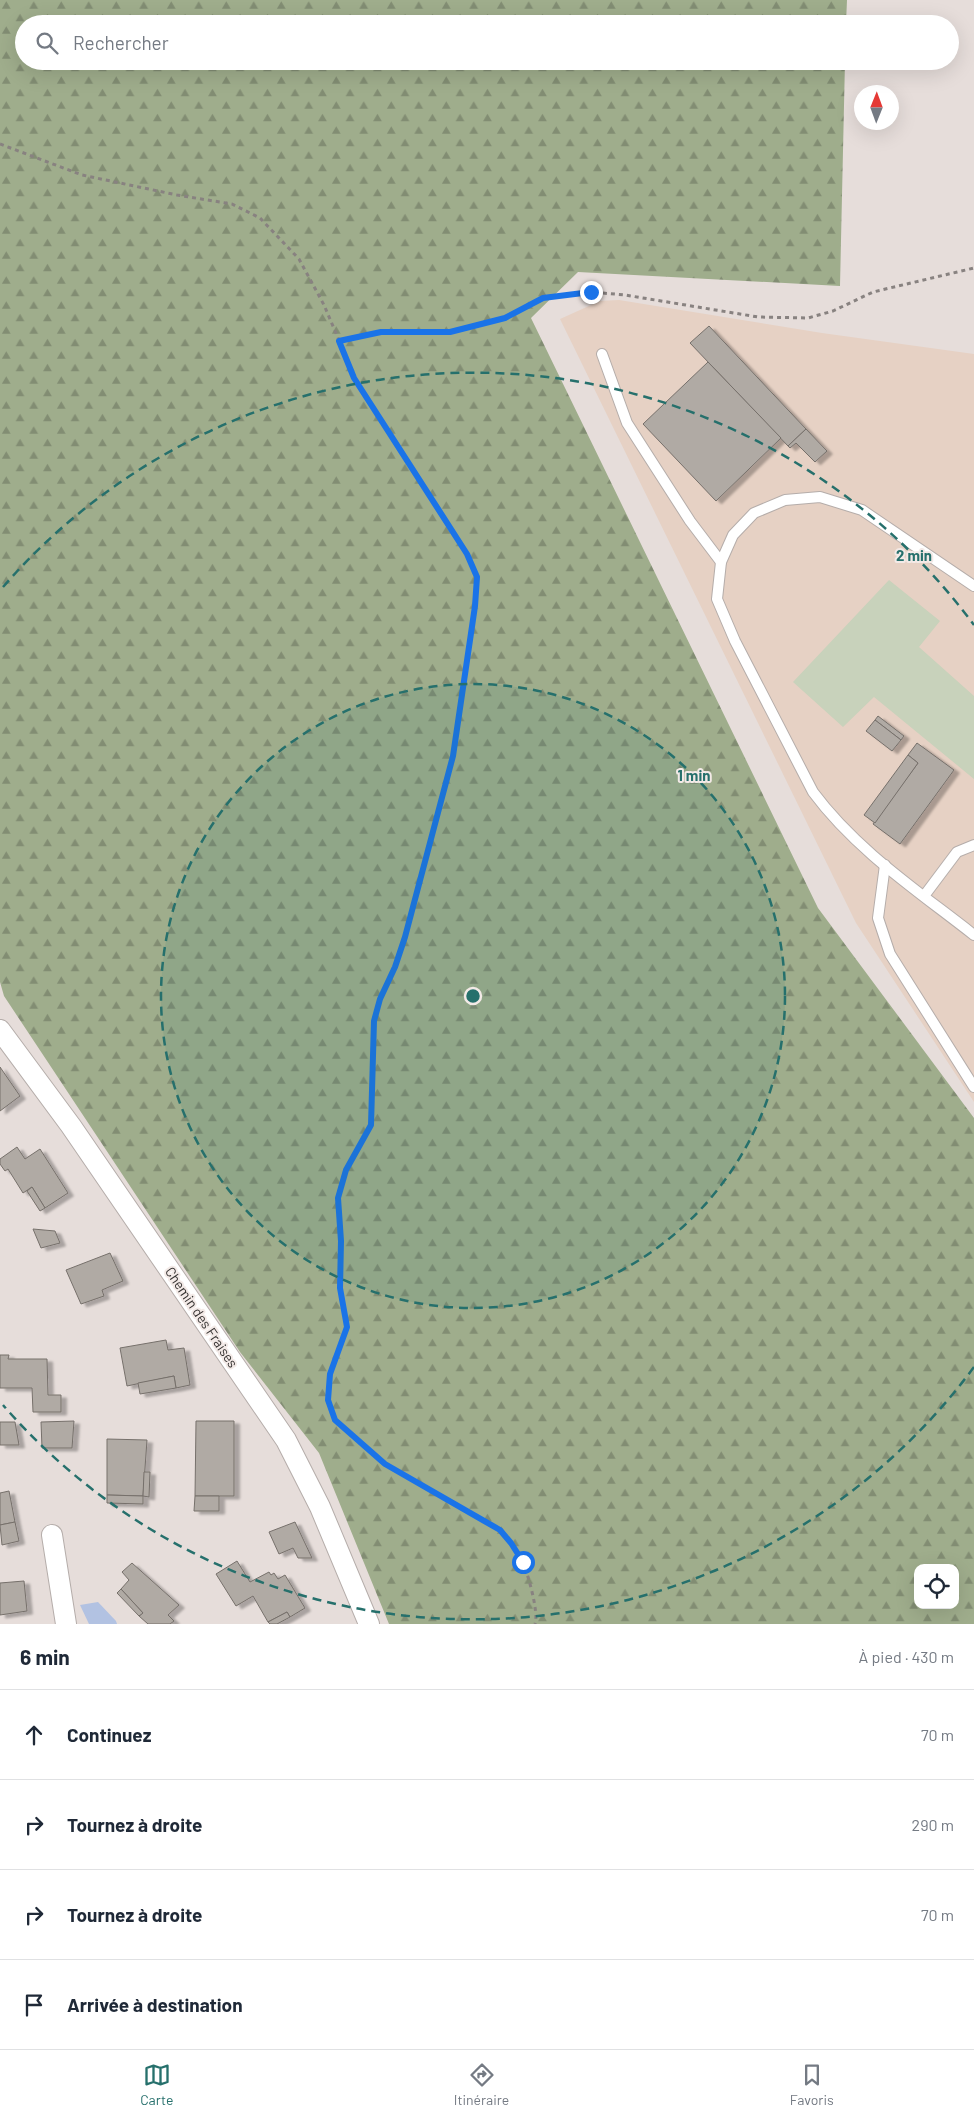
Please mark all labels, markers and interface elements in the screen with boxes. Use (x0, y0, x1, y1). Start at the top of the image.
search box (15, 15, 959, 70)
icon: search (33, 29, 61, 57)
text: Rechercher (73, 31, 169, 54)
north arrow (854, 85, 899, 130)
route end (580, 281, 603, 304)
text: 2 min (896, 546, 932, 564)
text: 1 min (678, 766, 710, 784)
centre of rings (464, 987, 482, 1005)
street label: Chemin des Fraises (162, 1263, 242, 1371)
route start (512, 1551, 535, 1574)
map controls (914, 1564, 959, 1609)
button: locate (914, 1564, 959, 1609)
text: 6 min (20, 1644, 70, 1669)
text: À pied · 430 m (859, 1647, 954, 1666)
icon: ahead (20, 1721, 48, 1749)
text: Continuez (67, 1723, 151, 1746)
text: 70 m (921, 1725, 954, 1744)
icon: right (20, 1811, 48, 1839)
text: Tournez à droite (67, 1813, 203, 1836)
text: 290 m (912, 1815, 954, 1834)
icon: right (20, 1901, 48, 1929)
text: Tournez à droite (67, 1903, 203, 1926)
text: 70 m (921, 1905, 954, 1924)
icon: arrive (20, 1991, 48, 2019)
text: Arrivée à destination (67, 1993, 243, 2016)
tab: Carte (140, 2061, 173, 2108)
tab: Itinéraire (454, 2061, 509, 2108)
tab: Favoris (790, 2061, 834, 2108)

